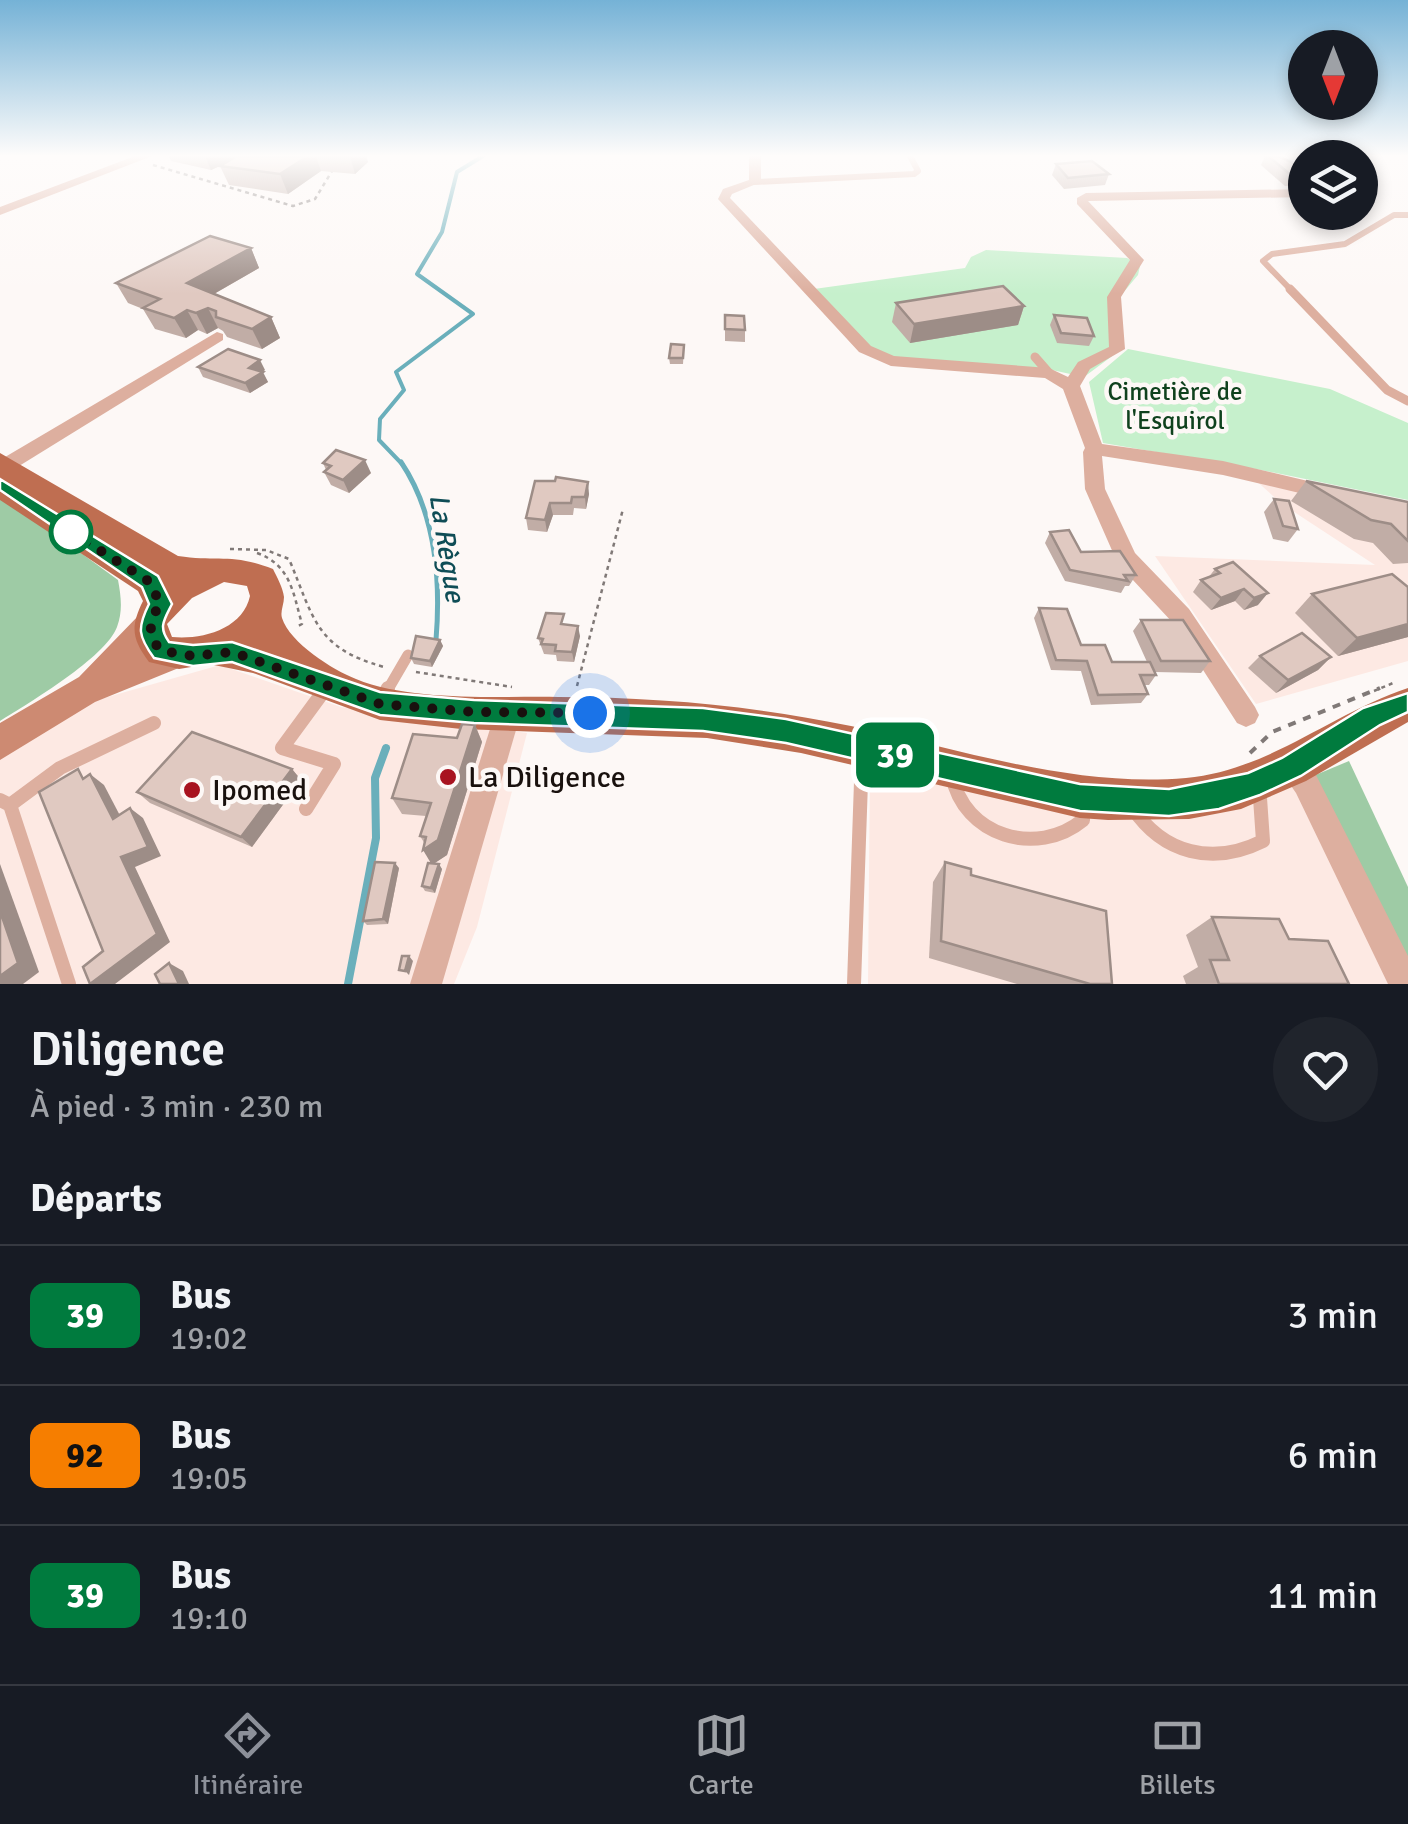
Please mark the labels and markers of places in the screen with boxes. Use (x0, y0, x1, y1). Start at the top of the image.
unlabelled marker (50, 511, 92, 553)
place label: La Diligence (468, 759, 626, 796)
marker: La Diligence (437, 766, 459, 788)
place label: Ipomed (212, 772, 307, 809)
marker: Ipomed (181, 779, 203, 801)

